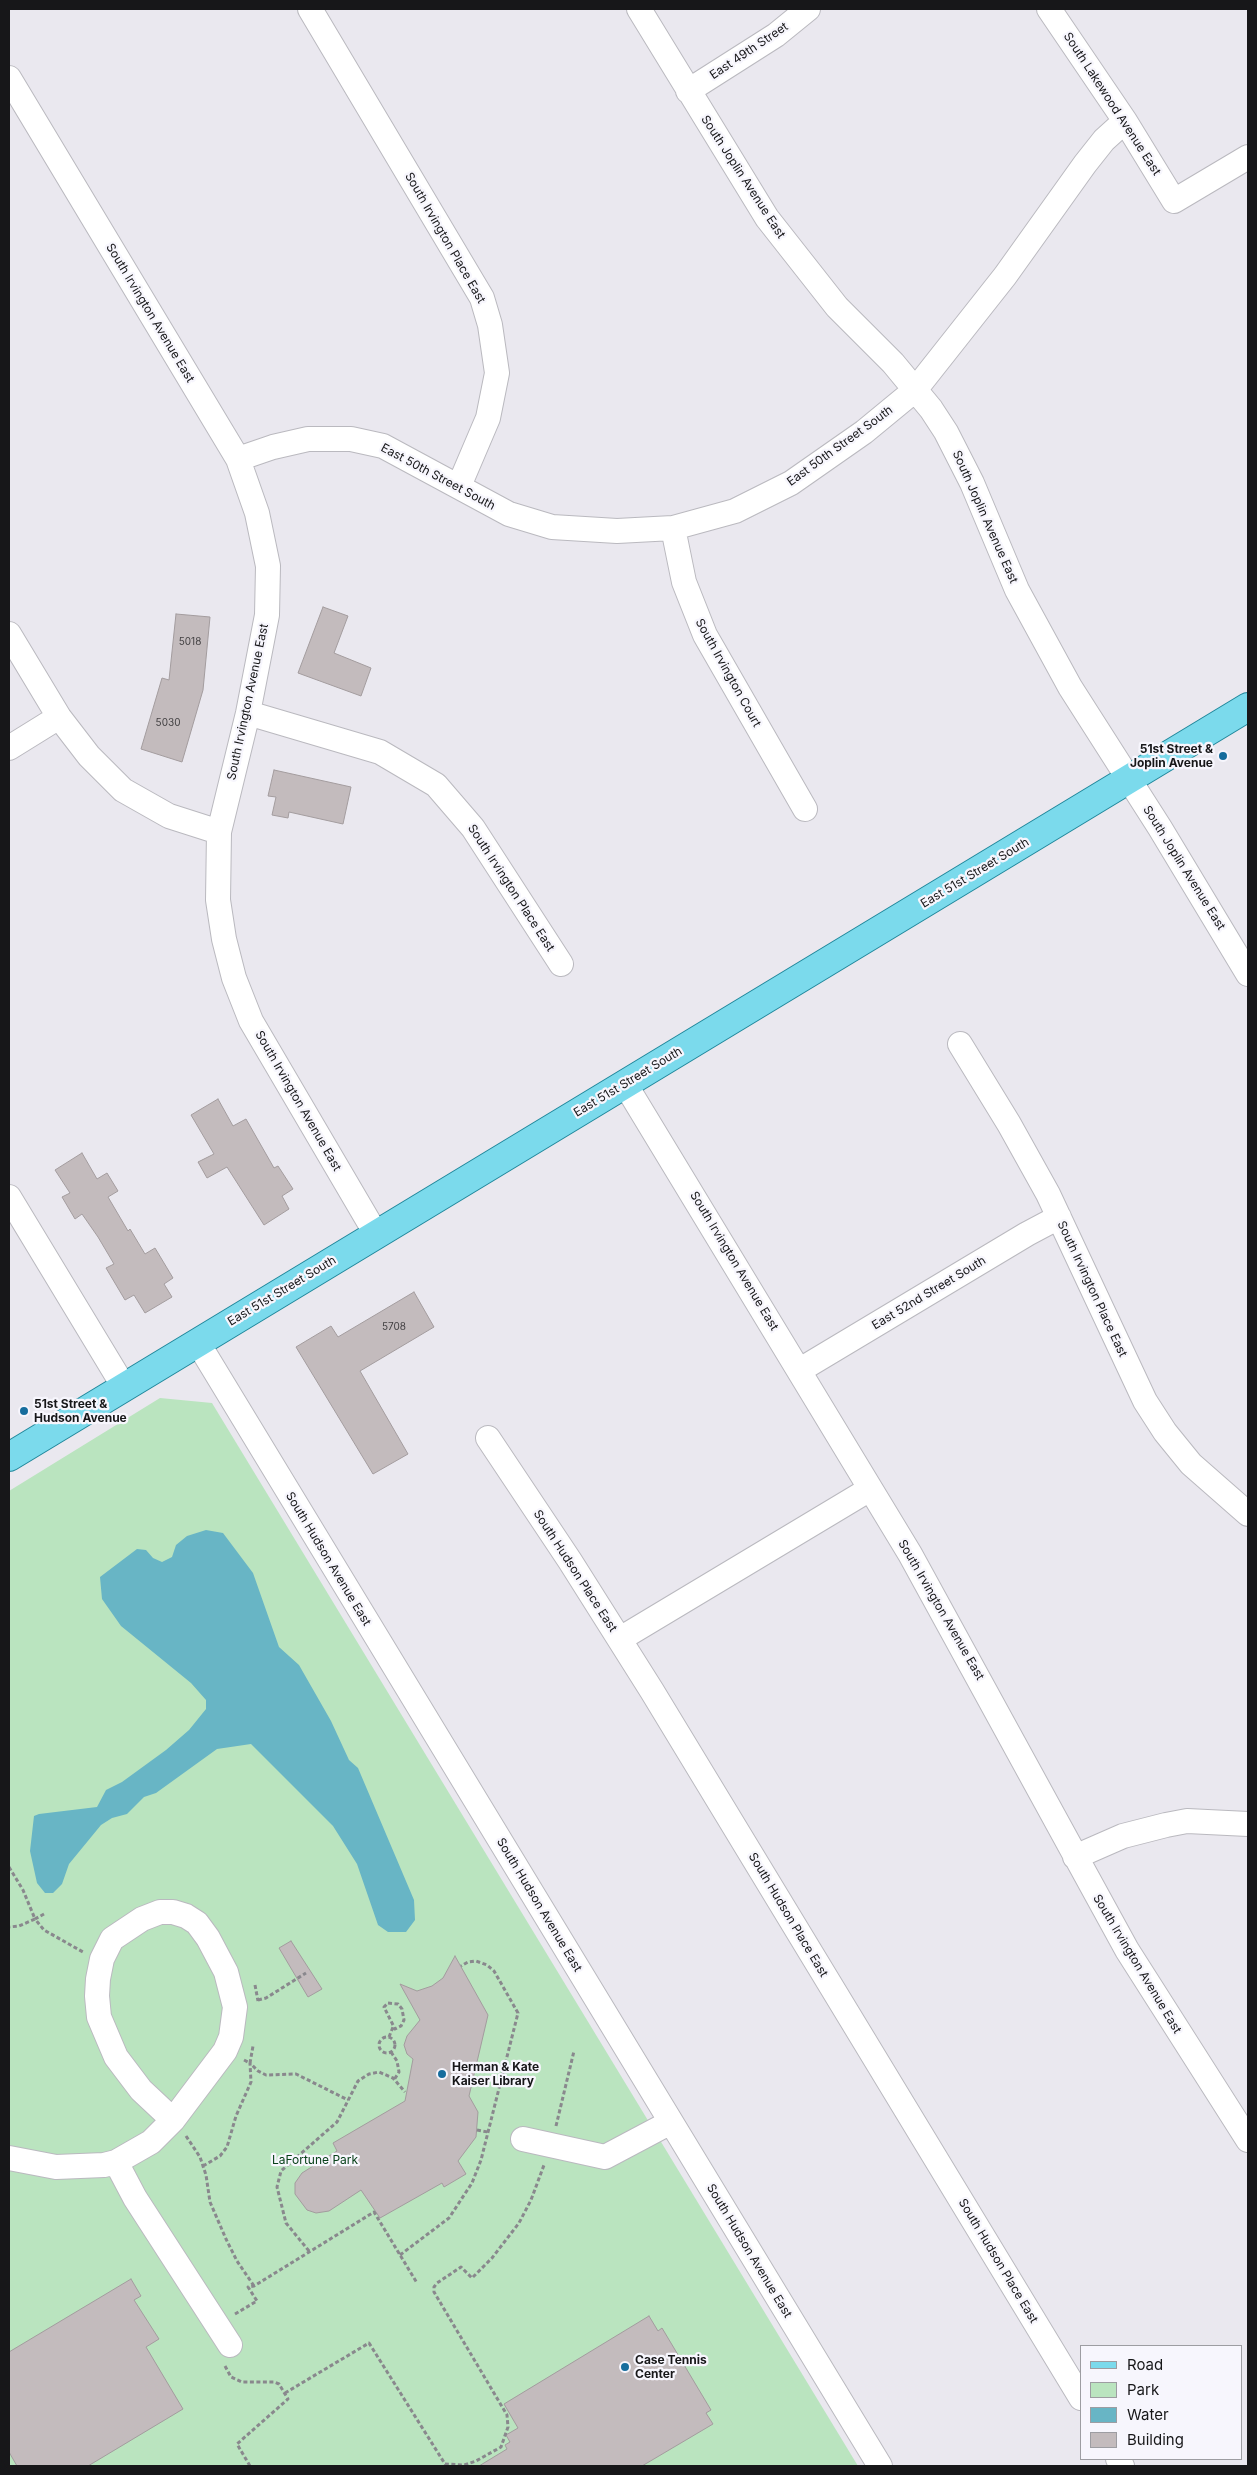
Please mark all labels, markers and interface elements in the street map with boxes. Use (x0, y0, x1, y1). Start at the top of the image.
street label: East 49th Street (707, 20, 791, 82)
street label: South Lakewood Avenue East (1060, 30, 1164, 178)
street label: South Joplin Avenue East (698, 113, 788, 241)
street label: South Irvington Place East (402, 170, 488, 306)
street label: South Irvington Avenue East (103, 241, 197, 385)
street label: East 50th Street South (784, 403, 896, 489)
street label: East 50th Street South (378, 441, 498, 513)
street label: South Joplin Avenue East (949, 448, 1021, 586)
street label: South Irvington Court (692, 616, 764, 730)
street label: South Irvington Avenue East (224, 622, 272, 782)
house number: 5018 (179, 636, 201, 648)
house number: 5030 (156, 717, 180, 729)
place label: 51st Street & Joplin Avenue (1130, 742, 1213, 770)
marker: 51st Street & Joplin Avenue (1217, 750, 1229, 762)
street label: South Joplin Avenue East (1140, 803, 1228, 933)
street label: South Irvington Place East (464, 822, 558, 954)
street label: East 51st Street South (918, 835, 1032, 911)
street label: South Irvington Avenue East (252, 1028, 344, 1174)
street label: East 51st Street South (571, 1044, 685, 1120)
street label: South Irvington Avenue East (687, 1189, 781, 1333)
street label: South Irvington Place East (1054, 1219, 1130, 1359)
street label: East 51st Street South (225, 1253, 339, 1329)
street label: East 52nd Street South (869, 1253, 989, 1333)
house number: 5708 (382, 1321, 406, 1333)
place label: 51st Street & Hudson Avenue (34, 1397, 127, 1425)
marker: 51st Street & Hudson Avenue (18, 1405, 30, 1417)
street label: South Hudson Avenue East (282, 1490, 374, 1628)
street label: South Hudson Place East (530, 1507, 620, 1635)
street label: South Irvington Avenue East (895, 1537, 987, 1683)
street label: South Hudson Avenue East (493, 1836, 585, 1974)
street label: South Hudson Place East (745, 1850, 831, 1980)
street label: South Irvington Avenue East (1090, 1892, 1184, 2036)
place label: Herman & Kate Kaiser Library (452, 2060, 539, 2088)
marker: Herman & Kate Kaiser Library (436, 2068, 448, 2080)
park label: LaFortune Park (272, 2153, 358, 2167)
street label: South Hudson Avenue East (703, 2182, 795, 2320)
street label: South Hudson Place East (955, 2196, 1041, 2326)
legend (1080, 2345, 1242, 2460)
place label: Case Tennis Center (635, 2353, 707, 2381)
text: Road (1127, 2355, 1163, 2374)
marker: Case Tennis Center (619, 2361, 631, 2373)
text: Park (1127, 2380, 1159, 2399)
text: Water (1127, 2405, 1169, 2424)
text: Building (1127, 2430, 1184, 2449)

